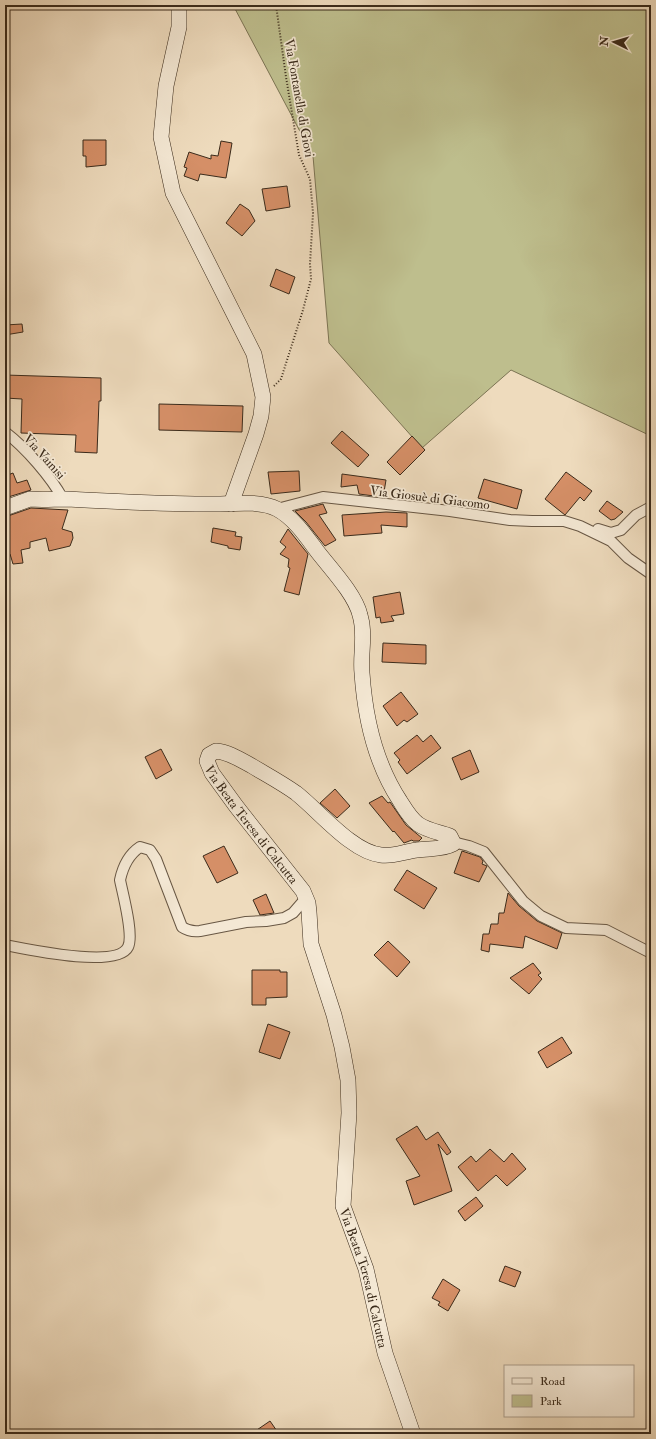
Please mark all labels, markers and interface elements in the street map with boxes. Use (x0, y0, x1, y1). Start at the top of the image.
north arrow (594, 22, 634, 62)
text: N (598, 35, 612, 48)
street label: Via Fontanella di Giovi (281, 38, 317, 159)
street label: Via Vainisi (20, 431, 69, 483)
street label: Via Giosuè di Giacomo (369, 483, 491, 513)
street label: Via Beata Teresa di Calcutta (201, 763, 302, 888)
street label: Via Beata Teresa di Calcutta (335, 1206, 391, 1350)
legend (504, 1365, 634, 1417)
text: Road (540, 1374, 565, 1389)
text: Park (540, 1394, 562, 1409)

